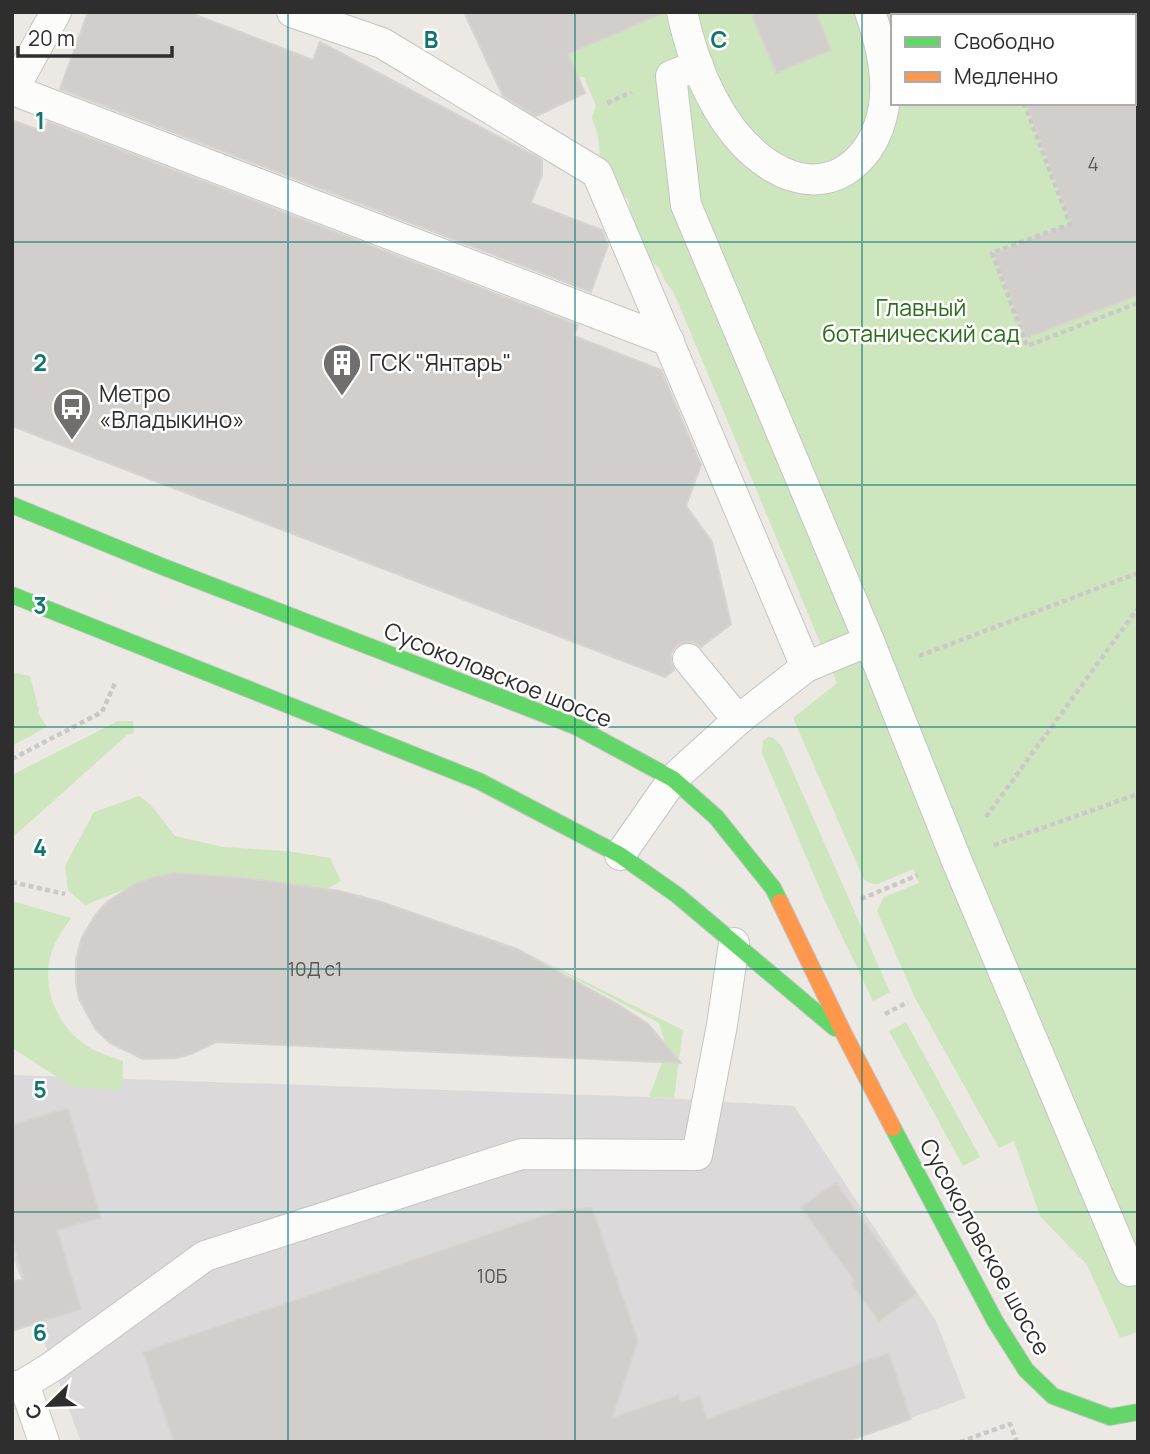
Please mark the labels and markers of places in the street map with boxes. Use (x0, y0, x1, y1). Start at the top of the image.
building icon: ГСК "Янтарь" (321, 342, 363, 397)
place label: ГСК "Янтарь" (369, 346, 511, 378)
place label: Метро «Владыкино» (99, 377, 245, 435)
bus stop icon: Метро «Владыкино» (51, 386, 93, 441)

